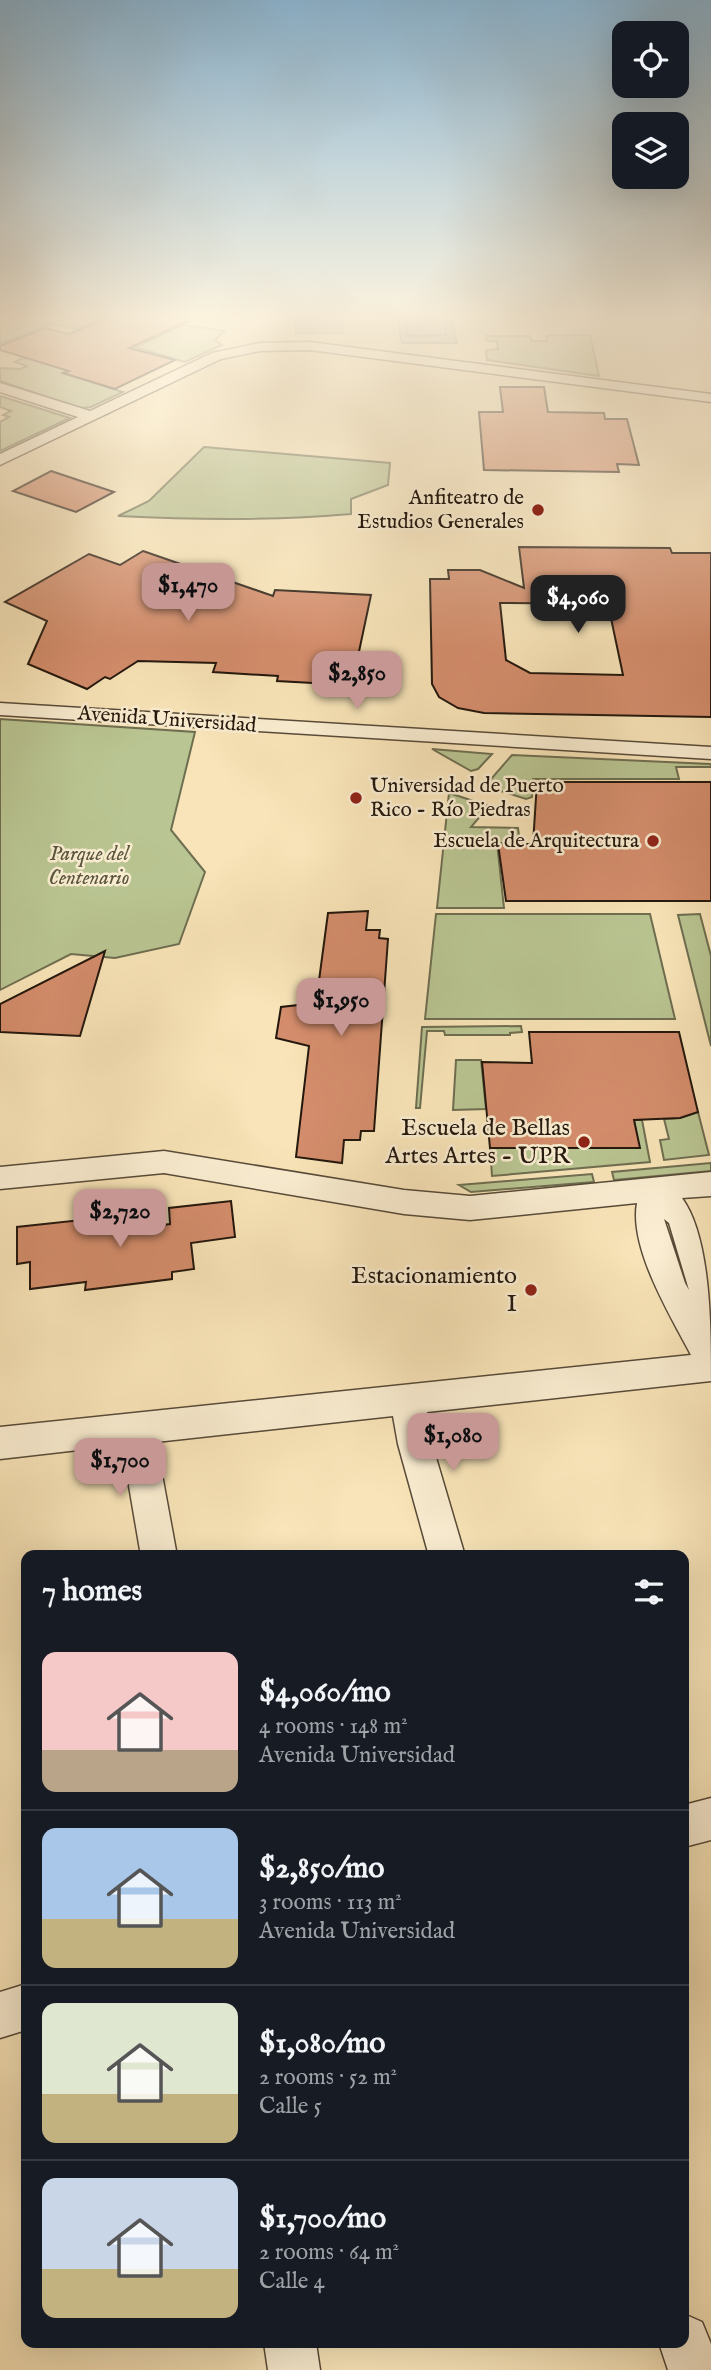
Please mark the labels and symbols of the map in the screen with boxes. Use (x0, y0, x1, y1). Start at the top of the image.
place label: Anfiteatro de Estudios Generales (357, 485, 524, 536)
marker: Anfiteatro de Estudios Generales (530, 502, 546, 518)
pin: $1,470 (131, 564, 245, 623)
pin: $4,060 (521, 576, 635, 635)
pin: $2,850 (300, 652, 414, 711)
street label: Avenida Universidad (76, 700, 258, 740)
place label: Universidad de Puerto Rico - Río Piedras (370, 773, 564, 824)
marker: Universidad de Puerto Rico - Río Piedras (348, 790, 364, 806)
place label: Escuela de Arquitectura (433, 828, 640, 855)
marker: Escuela de Arquitectura (645, 833, 661, 849)
park label: Parque del Centenario (48, 841, 131, 892)
pin: $1,950 (284, 978, 398, 1038)
place label: Escuela de Bellas Artes Artes - UPR (384, 1113, 571, 1172)
marker: Escuela de Bellas Artes Artes - UPR (576, 1134, 592, 1150)
pin: $2,720 (63, 1190, 177, 1249)
place label: Estacionamiento I (351, 1261, 517, 1320)
marker: Estacionamiento I (523, 1282, 539, 1298)
pin: $1,080 (396, 1414, 510, 1473)
pin: $1,700 (63, 1438, 177, 1498)

